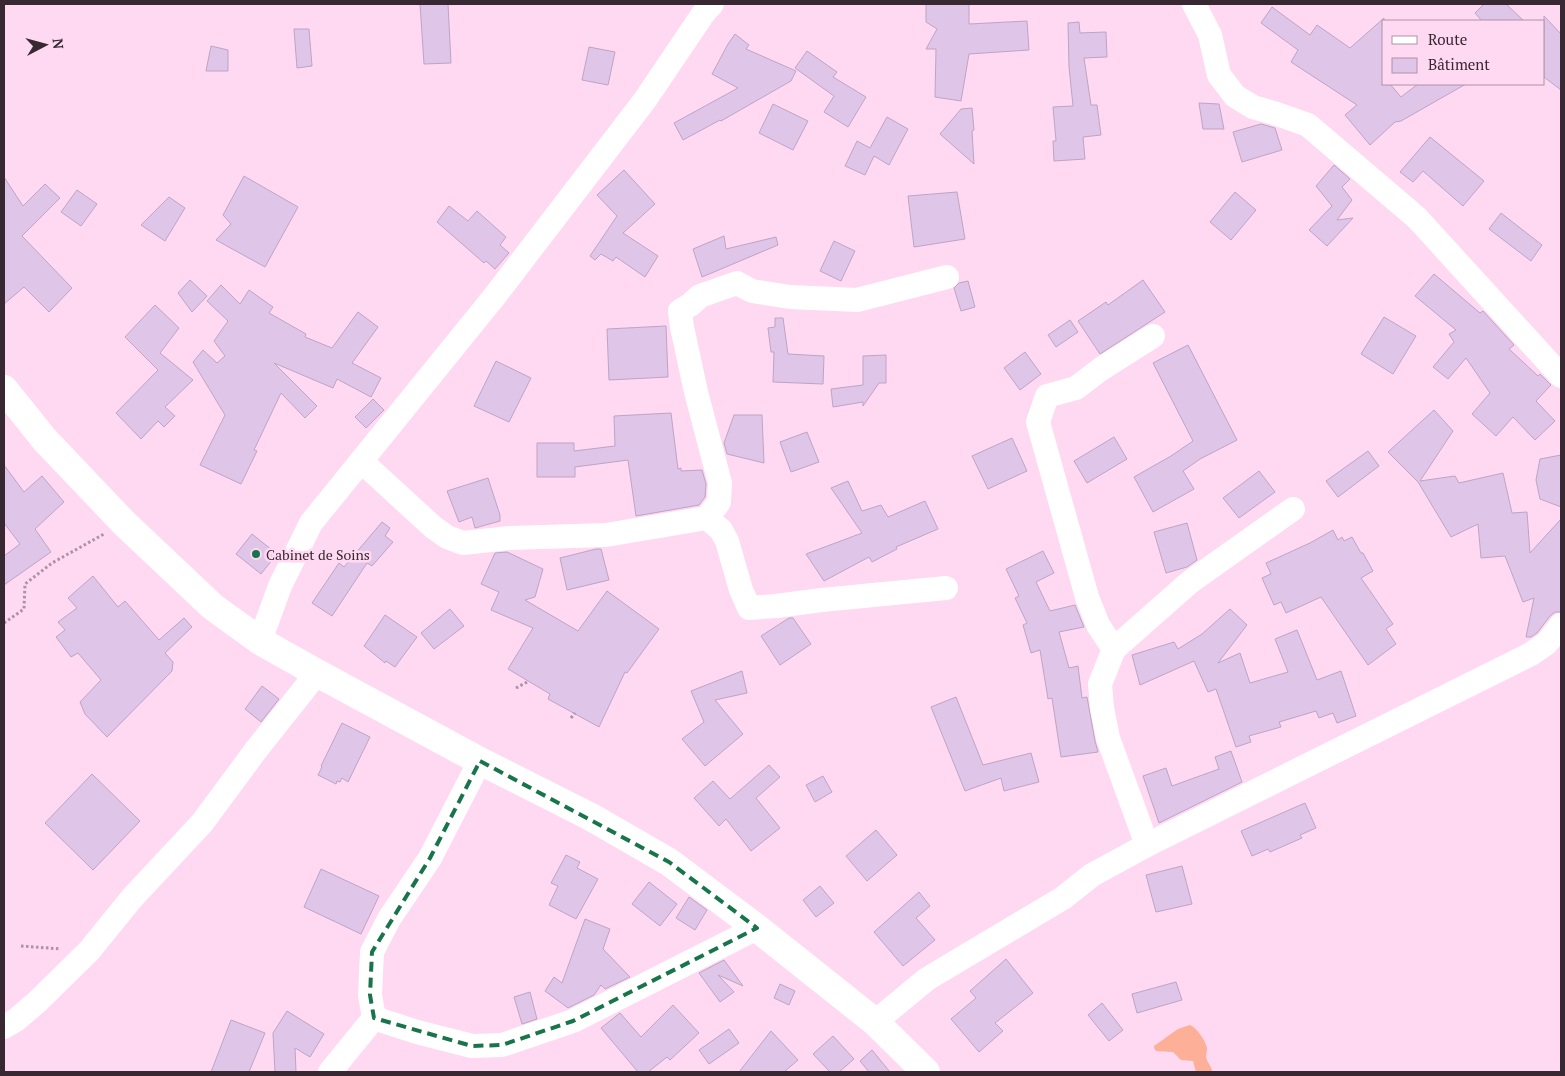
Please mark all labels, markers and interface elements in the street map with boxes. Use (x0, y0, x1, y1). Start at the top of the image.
north arrow (20, 20, 70, 70)
legend (1382, 20, 1545, 85)
text: Route (1428, 29, 1467, 49)
text: N (48, 37, 68, 50)
text: Bâtiment (1428, 54, 1490, 74)
place label: Cabinet de Soins (266, 545, 370, 564)
marker: Cabinet de Soins (250, 548, 262, 560)

